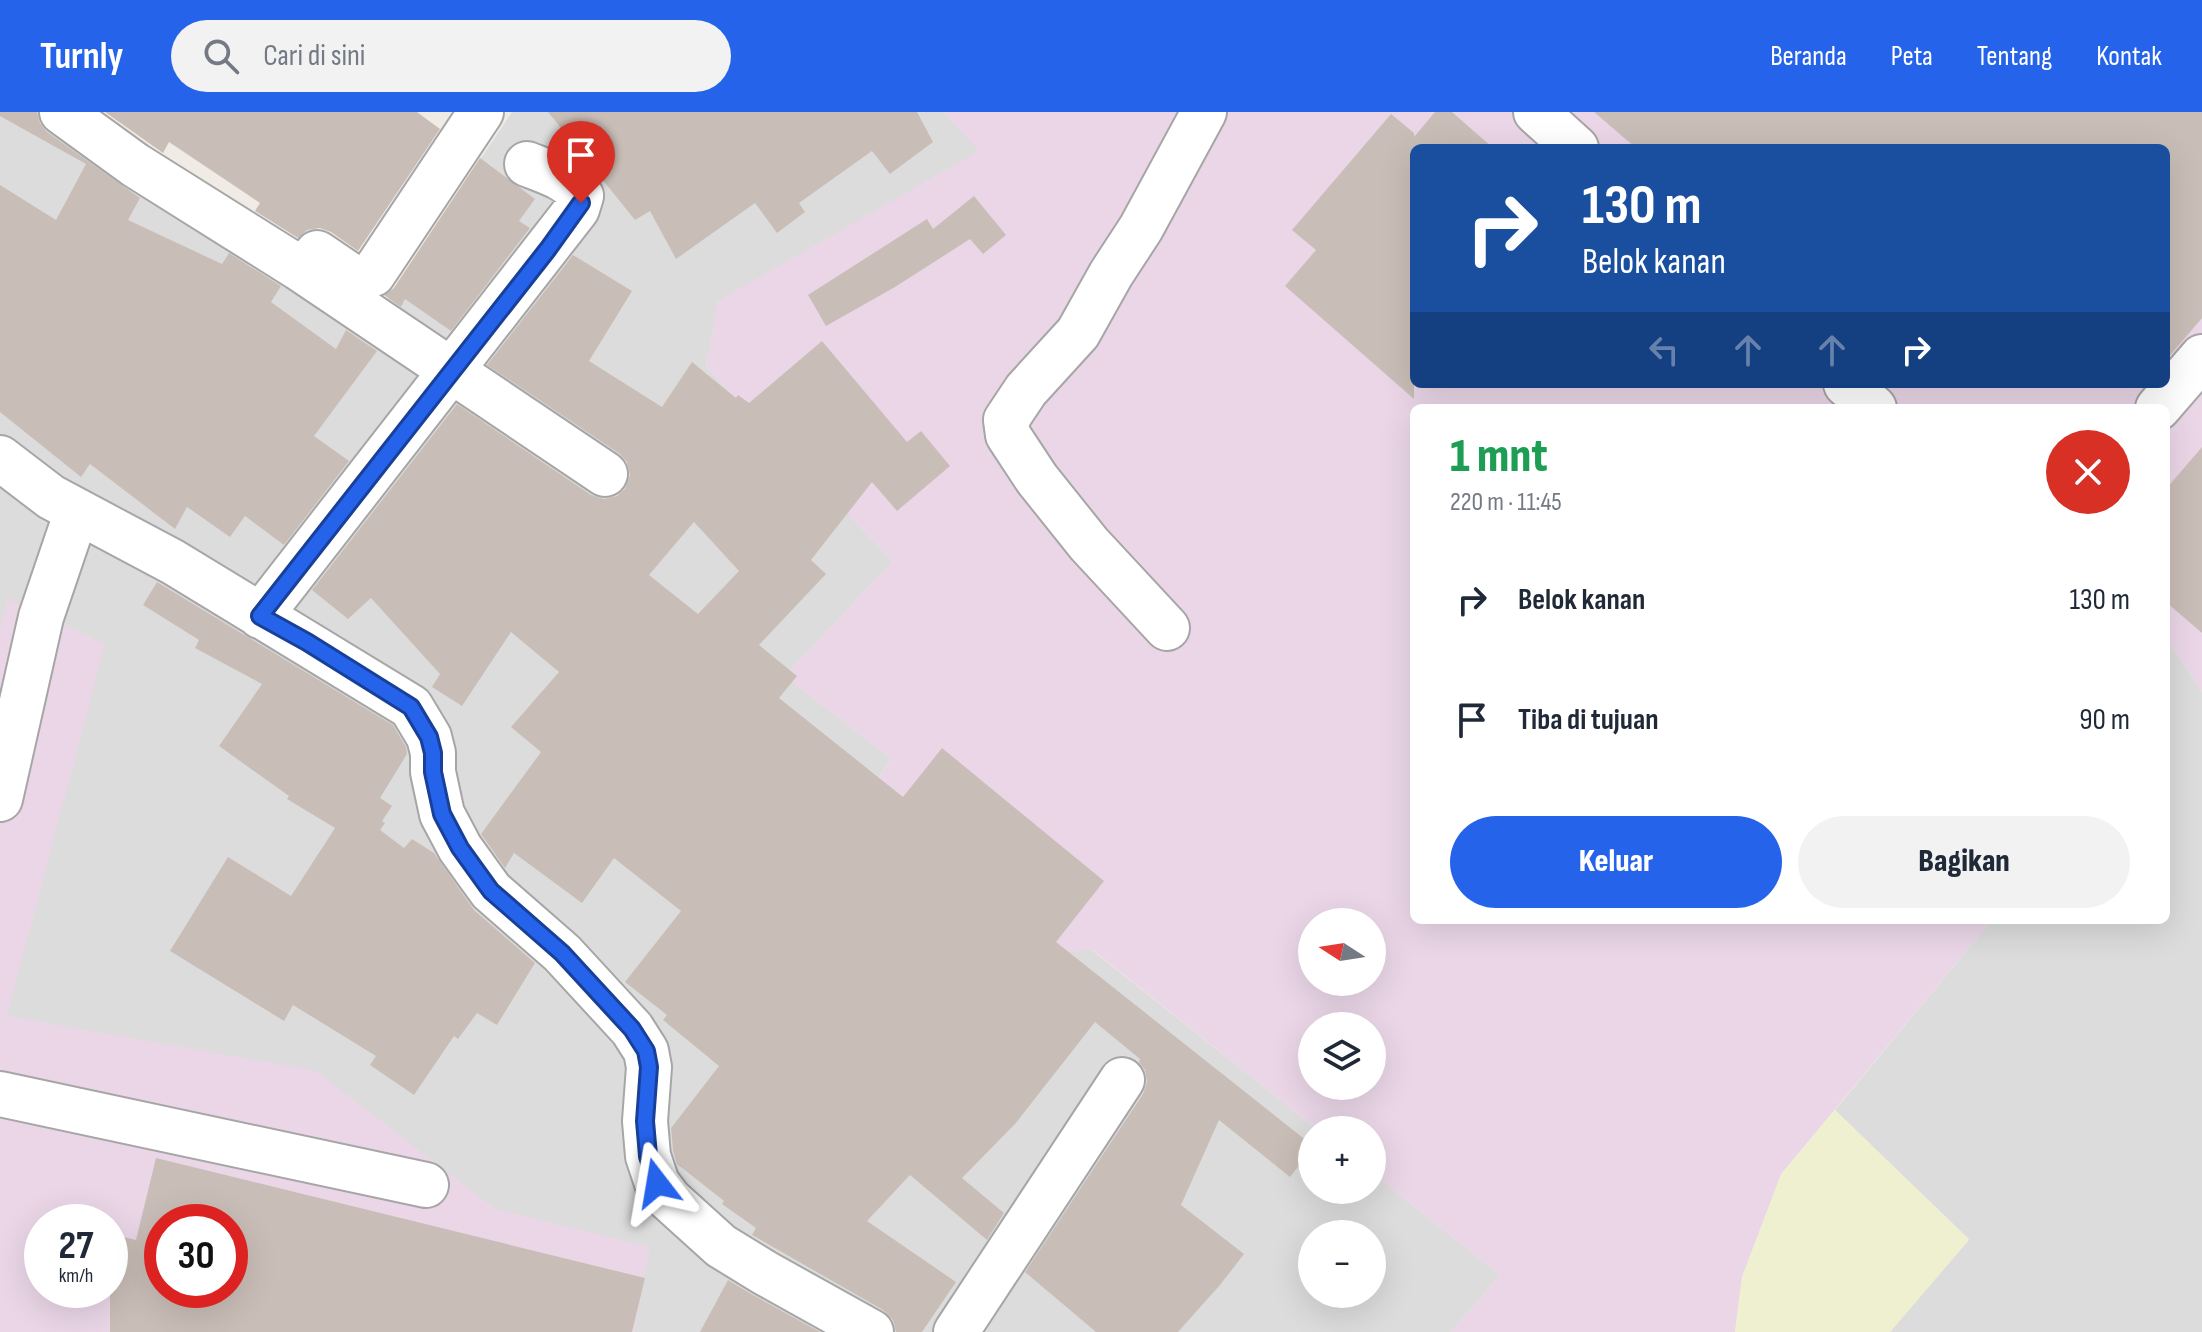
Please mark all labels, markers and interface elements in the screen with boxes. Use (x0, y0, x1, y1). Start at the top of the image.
search box (171, 20, 731, 92)
text: Turnly (40, 34, 123, 79)
icon: search (199, 34, 243, 78)
text: Cari di sini (263, 38, 365, 74)
text: Beranda (1770, 40, 1847, 73)
text: Peta (1891, 40, 1933, 73)
text: Tentang (1977, 40, 2052, 73)
text: Kontak (2096, 40, 2162, 73)
pin (547, 121, 615, 203)
icon: arrive (559, 133, 603, 177)
text: 130 m (1582, 173, 1702, 240)
icon: right (1450, 176, 1554, 280)
text: Belok kanan (1582, 241, 1726, 284)
icon: left (1642, 328, 1686, 372)
icon: ahead (1726, 328, 1770, 372)
icon: ahead (1810, 328, 1854, 372)
icon: right (1894, 328, 1938, 372)
text: 1 mnt (1450, 428, 1548, 485)
button: close (2046, 430, 2130, 514)
text: 220 m · 11:45 (1450, 487, 1562, 518)
icon: right (1450, 578, 1494, 622)
text: Belok kanan (1518, 582, 1645, 618)
text: 130 m (2070, 582, 2130, 618)
icon: arrive (1450, 698, 1494, 742)
text: Tiba di tujuan (1518, 702, 1659, 738)
text: 90 m (2079, 702, 2130, 738)
button: Keluar (1450, 816, 1782, 908)
button: Bagikan (1798, 816, 2130, 908)
north arrow (1298, 908, 1386, 996)
map controls (1298, 908, 1386, 1308)
button: layers (1298, 1012, 1386, 1100)
button: + (1298, 1116, 1386, 1204)
position arrow (615, 1141, 699, 1225)
speed limit sign: 30 (144, 1204, 248, 1308)
button: − (1298, 1220, 1386, 1308)
text: 27 (59, 1222, 93, 1270)
text: km/h (59, 1264, 93, 1288)

